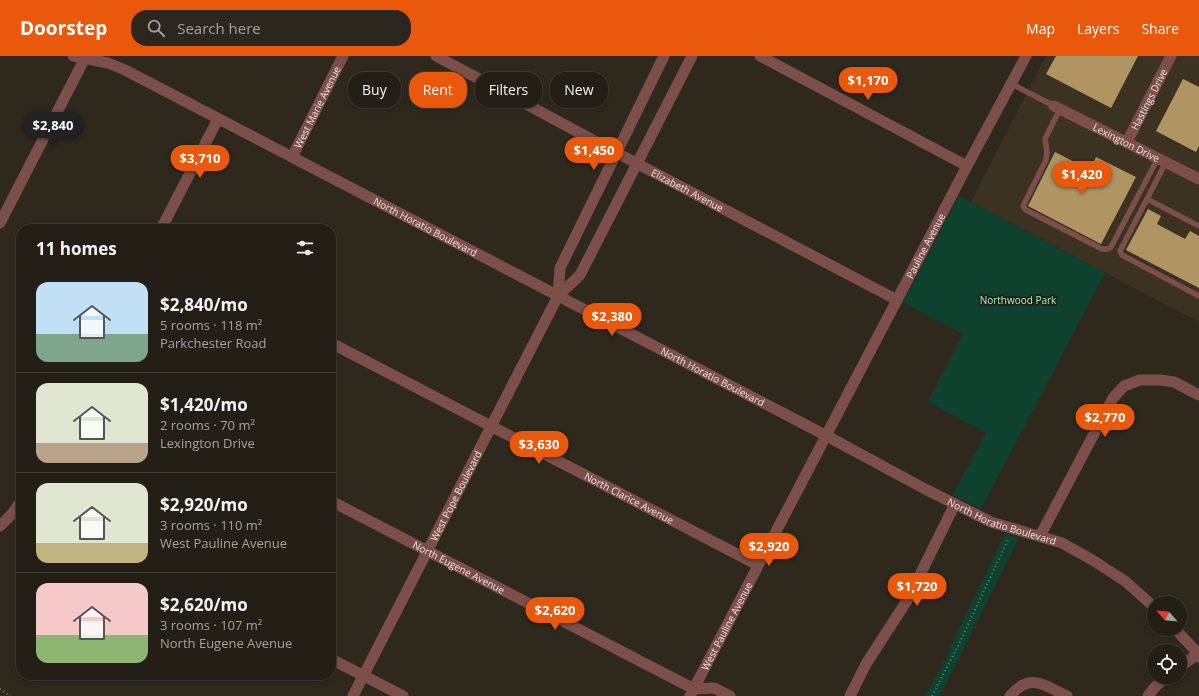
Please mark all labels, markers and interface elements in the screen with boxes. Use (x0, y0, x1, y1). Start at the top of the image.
search box (131, 10, 411, 46)
text: Doorstep (20, 15, 107, 41)
icon: search (145, 17, 167, 39)
text: Search here (177, 18, 261, 38)
text: Map (1026, 19, 1055, 38)
text: Layers (1077, 19, 1119, 38)
text: Share (1141, 19, 1179, 38)
street label: West Marie Avenue (291, 63, 344, 150)
street label: Hastings Drive (1127, 66, 1171, 132)
pin: $1,170 (835, 67, 901, 101)
text: $1,170 (848, 71, 888, 89)
chip: Buy (348, 72, 401, 108)
chip: Rent (409, 72, 467, 108)
chip: Filters (475, 72, 542, 108)
chip: New (550, 72, 608, 108)
pin: $2,840 (20, 112, 86, 146)
text: $2,840 (33, 116, 73, 134)
street label: Lexington Drive (1091, 120, 1162, 165)
pin: $1,450 (561, 137, 627, 171)
text: $1,450 (574, 141, 614, 159)
pin: $3,710 (167, 145, 233, 179)
text: $3,710 (180, 149, 220, 167)
pin: $1,420 (1049, 161, 1115, 195)
street label: Elizabeth Avenue (649, 165, 726, 215)
text: $1,420 (1062, 165, 1102, 183)
street label: North Horatio Boulevard (371, 194, 480, 260)
street label: Pauline Avenue (902, 210, 948, 281)
text: 11 homes (36, 237, 117, 260)
icon: filters (294, 237, 316, 259)
text: $2,840/mo (160, 293, 248, 316)
park label: Northwood Park (980, 293, 1057, 307)
icon: home (68, 298, 116, 346)
pin: $2,380 (579, 303, 645, 337)
text: $2,380 (592, 307, 632, 325)
text: 5 rooms · 118 m² (160, 316, 262, 334)
text: Parkchester Road (160, 334, 267, 352)
street label: North Horatio Boulevard (658, 344, 767, 409)
text: $1,420/mo (160, 393, 248, 416)
icon: home (68, 399, 116, 447)
pin: $2,770 (1072, 404, 1138, 438)
text: $2,770 (1085, 408, 1125, 426)
text: 2 rooms · 70 m² (160, 416, 255, 434)
pin: $3,630 (506, 431, 572, 465)
text: Lexington Drive (160, 434, 255, 452)
text: $3,630 (519, 435, 559, 453)
street label: West Pope Boulevard (427, 448, 485, 543)
street label: North Clarice Avenue (582, 469, 677, 527)
text: $2,920/mo (160, 493, 248, 516)
street label: North Horatio Boulevard (945, 494, 1058, 548)
icon: home (68, 499, 116, 547)
text: 3 rooms · 110 m² (160, 516, 262, 534)
pin: $2,920 (736, 533, 802, 567)
text: West Pauline Avenue (160, 534, 287, 552)
text: $2,920 (749, 537, 789, 555)
street label: North Eugene Avenue (410, 538, 508, 597)
pin: $1,720 (884, 573, 950, 607)
text: $1,720 (897, 577, 937, 595)
street label: West Pauline Avenue (698, 579, 756, 673)
text: $2,620/mo (160, 593, 248, 616)
north arrow (1147, 596, 1187, 636)
map controls (1147, 596, 1187, 684)
pin: $2,620 (522, 597, 588, 631)
icon: home (68, 599, 116, 647)
text: $2,620 (535, 601, 575, 619)
text: 3 rooms · 107 m² (160, 616, 262, 634)
text: North Eugene Avenue (160, 634, 292, 652)
button: locate (1147, 644, 1187, 684)

